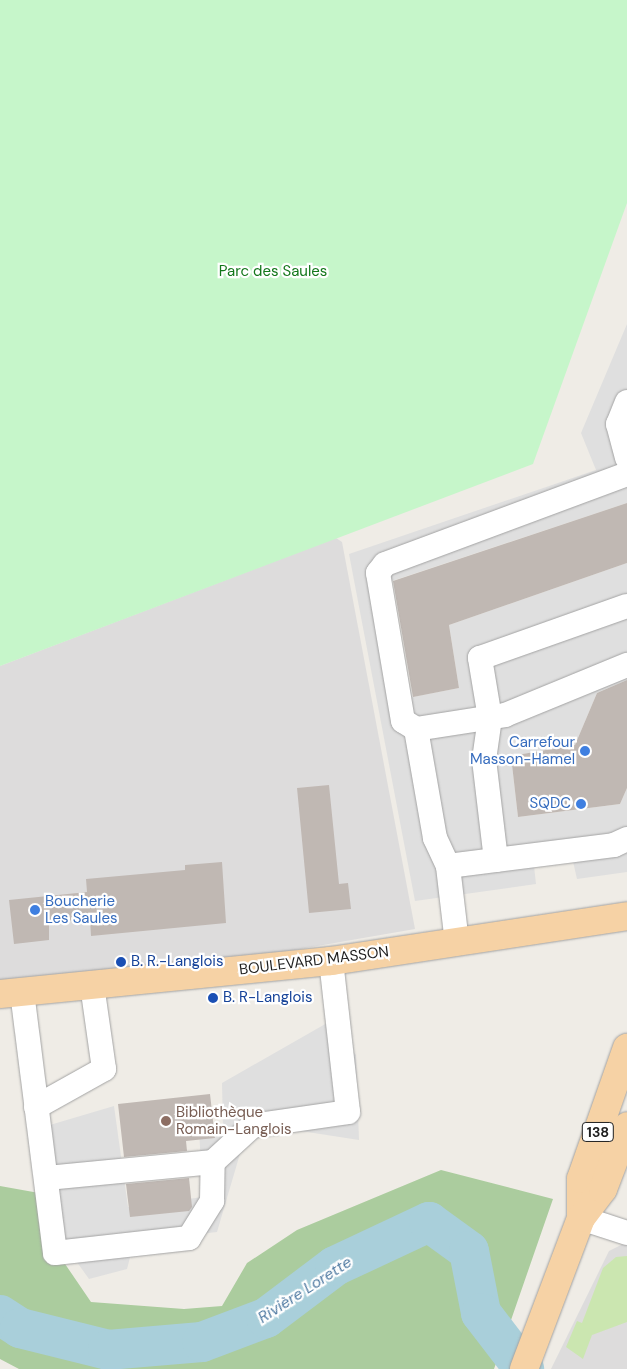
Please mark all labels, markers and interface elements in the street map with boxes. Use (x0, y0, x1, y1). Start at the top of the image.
park label: Parc des Saules (219, 263, 327, 281)
place label: Carrefour Masson-Hamel (470, 733, 575, 768)
marker: Carrefour Masson-Hamel (579, 745, 591, 757)
place label: SQDC (530, 795, 571, 813)
marker: SQDC (575, 798, 587, 810)
place label: Boucherie Les Saules (45, 892, 117, 927)
marker: Boucherie Les Saules (29, 904, 41, 916)
street label: BOULEVARD MASSON (238, 943, 390, 979)
place label: B. R.-Langlois (131, 953, 223, 971)
marker: B. R.-Langlois (115, 956, 127, 968)
place label: B. R-Langlois (223, 989, 312, 1007)
marker: B. R-Langlois (207, 992, 219, 1004)
place label: Bibliothèque Romain-Langlois (176, 1103, 292, 1138)
marker: Bibliothèque Romain-Langlois (160, 1115, 172, 1127)
road number: 138 (582, 1120, 614, 1144)
water label: Rivière Lorette (254, 1253, 356, 1327)

